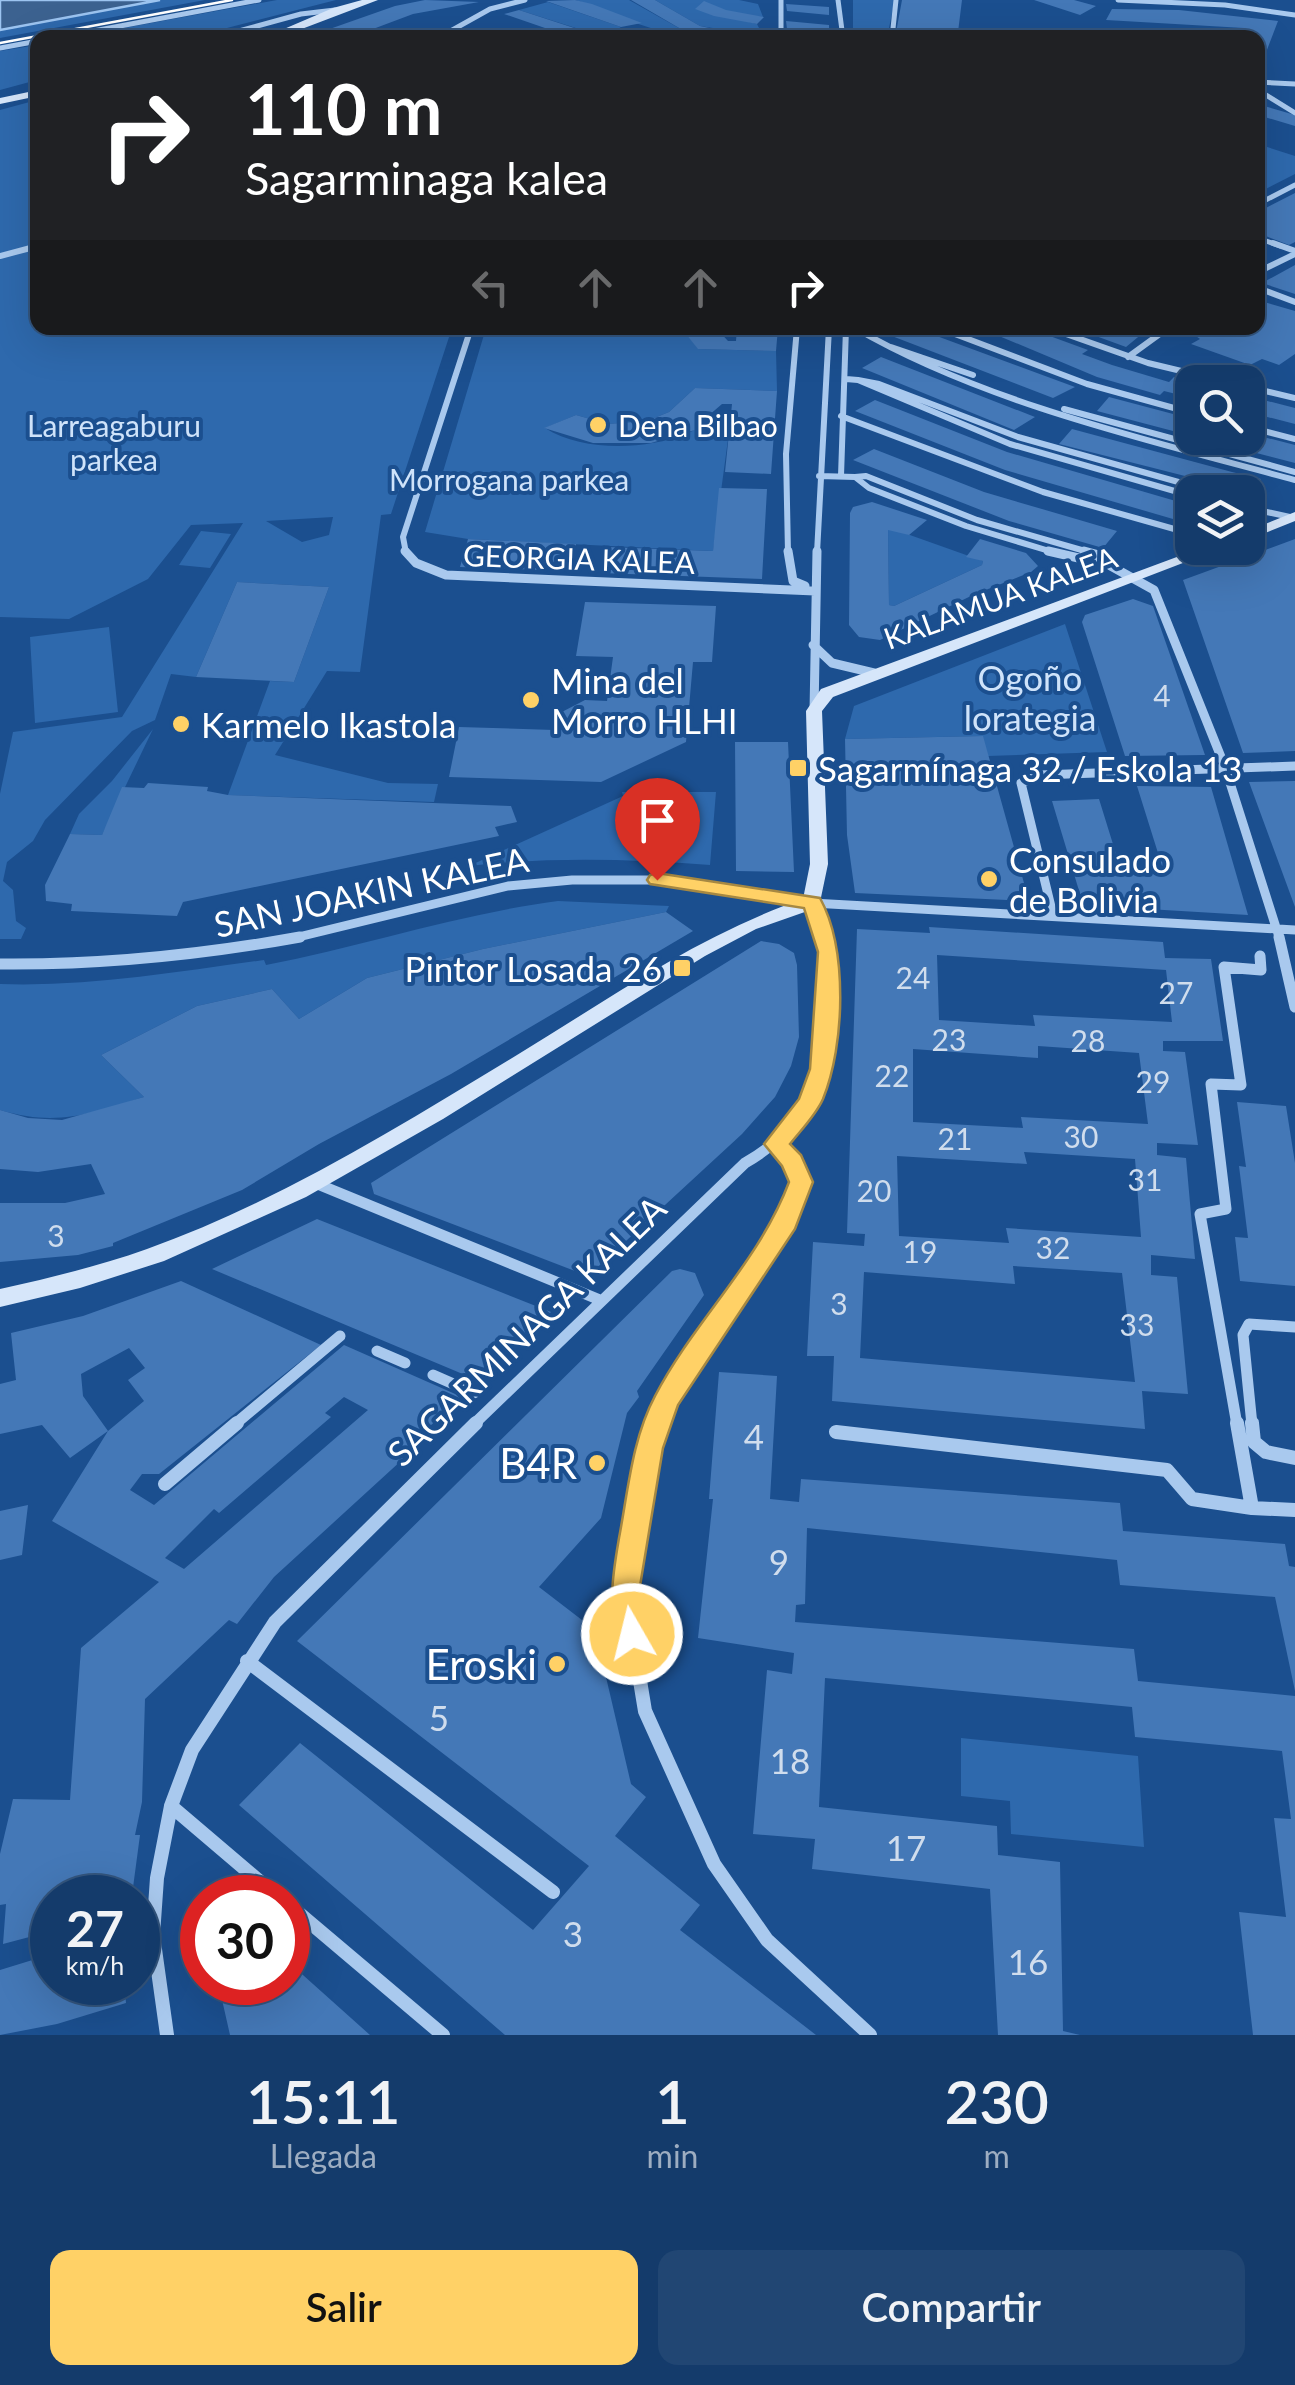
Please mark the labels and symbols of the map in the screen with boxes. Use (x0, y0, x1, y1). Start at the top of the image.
park label: Larreagaburu parkea (27, 407, 201, 477)
place label: Dena Bilbao (618, 407, 778, 443)
marker: Dena Bilbao (587, 414, 609, 436)
park label: Morrogana parkea (389, 461, 629, 497)
street label: GEORGIA KALEA (462, 536, 696, 580)
street label: KALAMUA KALEA (878, 538, 1122, 656)
park label: Ogoño lorategia (964, 656, 1096, 738)
place label: Mina del Morro HLHI (551, 659, 738, 741)
house number: 4 (1153, 677, 1171, 713)
marker: Mina del Morro HLHI (520, 689, 542, 711)
place label: Karmelo Ikastola (201, 703, 456, 745)
marker: Karmelo Ikastola (170, 713, 192, 735)
place label: Sagarmínaga 32 / Eskola 13 (818, 747, 1242, 789)
marker: Sagarmínaga 32 / Eskola 13 (787, 757, 809, 779)
pin (615, 778, 700, 881)
street label: SAN JOAKIN KALEA (210, 837, 532, 945)
place label: Consulado de Bolivia (1009, 838, 1171, 920)
marker: Consulado de Bolivia (978, 868, 1000, 890)
place label: Pintor Losada 26 (404, 947, 662, 989)
marker: Pintor Losada 26 (671, 957, 693, 979)
house number: 24 (896, 959, 930, 995)
house number: 27 (1159, 974, 1193, 1010)
house number: 23 (932, 1021, 966, 1057)
house number: 28 (1071, 1022, 1105, 1058)
house number: 22 (875, 1057, 909, 1093)
house number: 29 (1136, 1063, 1170, 1099)
house number: 30 (1064, 1118, 1098, 1154)
house number: 21 (938, 1120, 972, 1156)
house number: 31 (1128, 1161, 1162, 1197)
house number: 20 (857, 1172, 891, 1208)
street label: SAGARMINAGA KALEA (378, 1186, 674, 1474)
house number: 3 (47, 1217, 65, 1253)
house number: 32 (1036, 1229, 1070, 1265)
house number: 19 (903, 1233, 937, 1269)
house number: 3 (830, 1285, 848, 1321)
house number: 33 (1120, 1306, 1154, 1342)
house number: 4 (744, 1415, 764, 1457)
place label: B4R (499, 1438, 578, 1488)
marker: B4R (586, 1452, 608, 1474)
house number: 9 (769, 1540, 789, 1582)
position arrow (580, 1582, 684, 1686)
place label: Eroski (425, 1639, 537, 1689)
marker: Eroski (546, 1653, 568, 1675)
house number: 5 (429, 1696, 449, 1738)
house number: 18 (770, 1739, 810, 1781)
house number: 17 (886, 1826, 926, 1868)
speed limit sign: 30 (180, 1875, 310, 2005)
house number: 3 (563, 1912, 583, 1954)
house number: 16 (1008, 1940, 1048, 1982)

